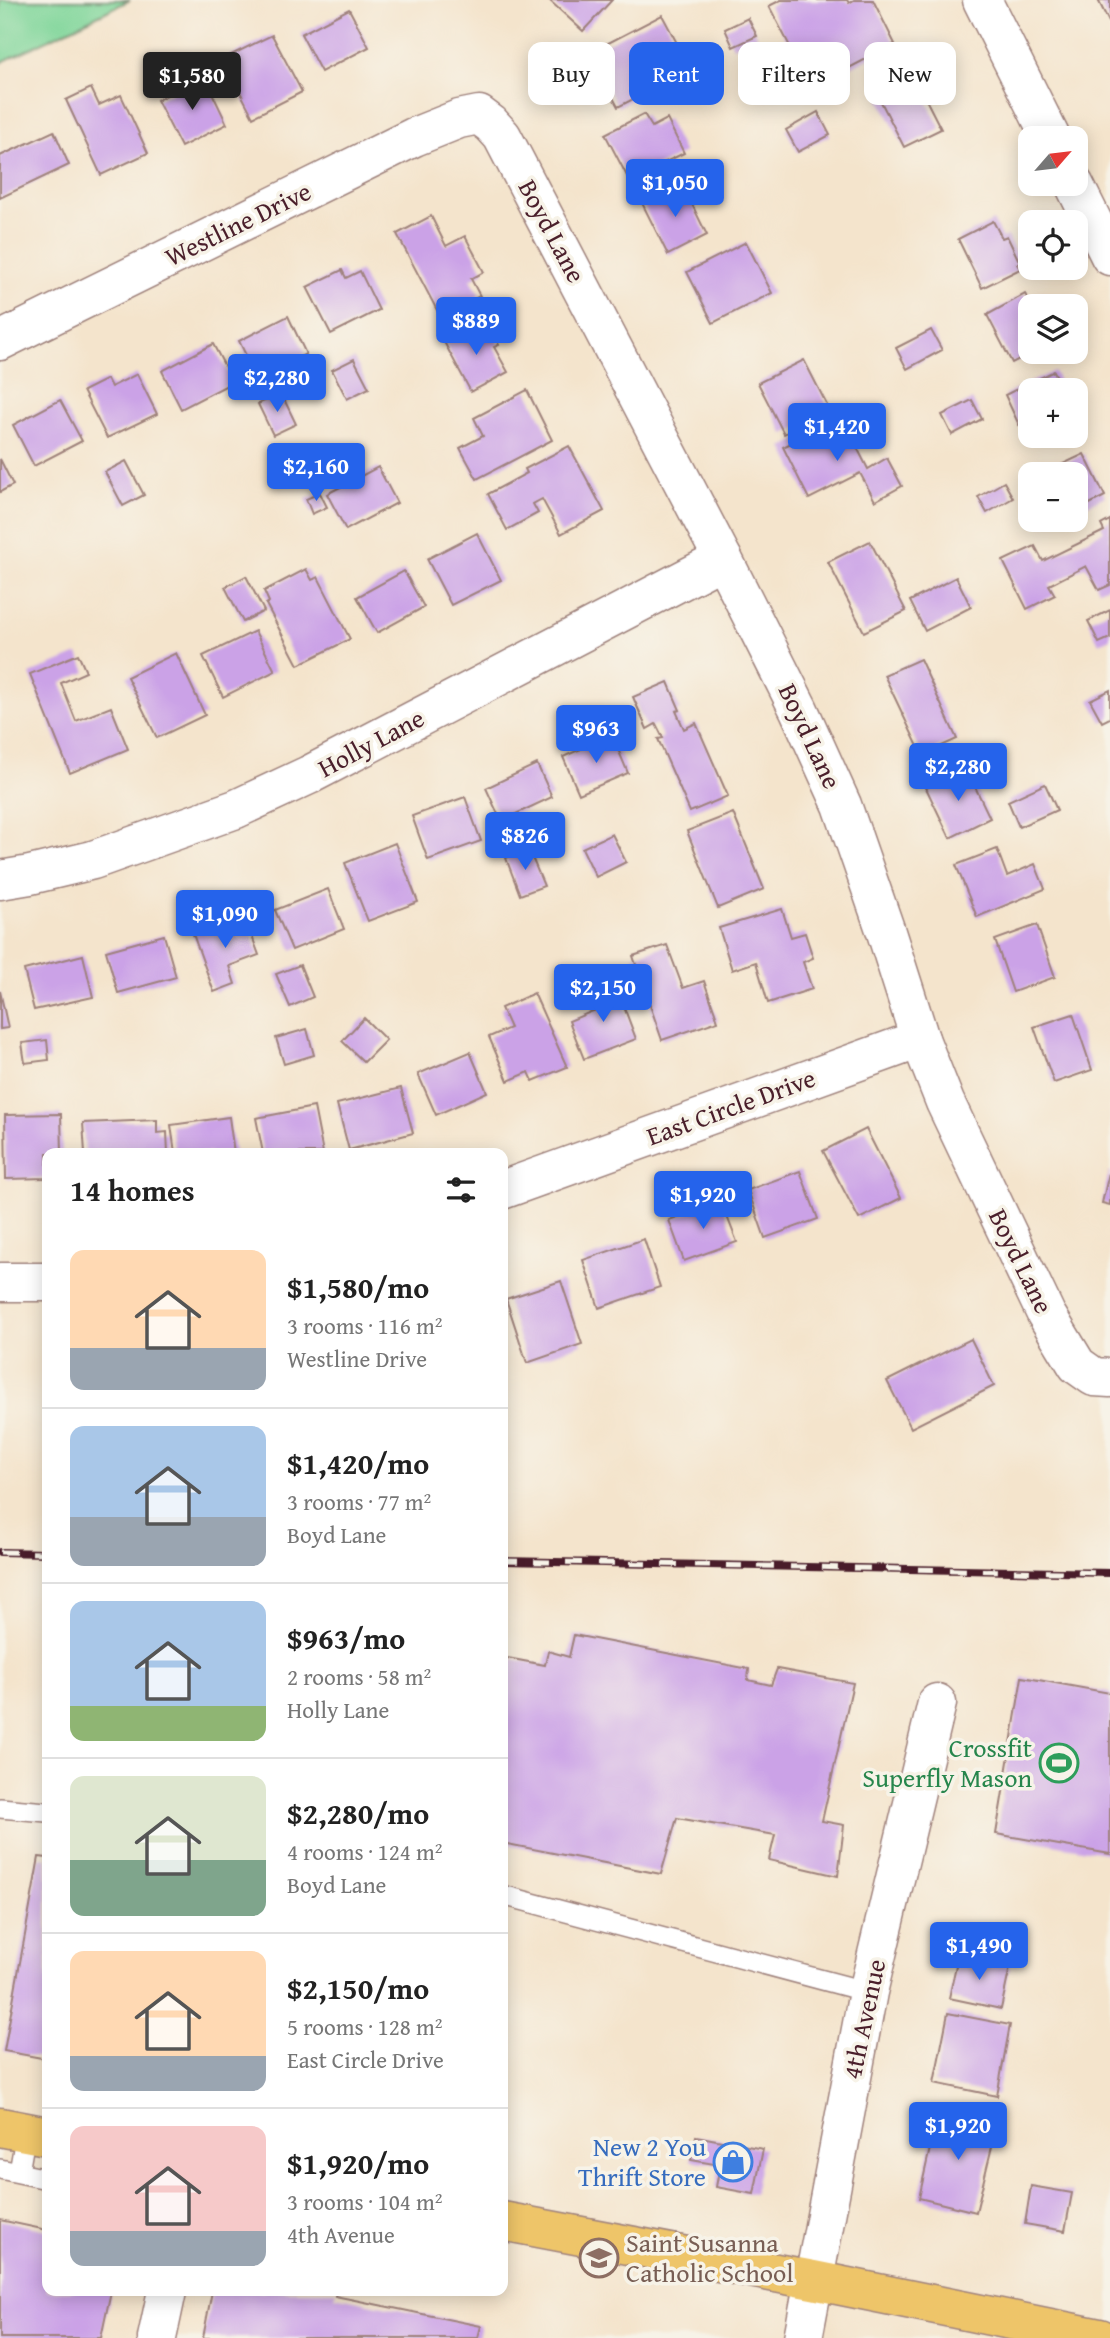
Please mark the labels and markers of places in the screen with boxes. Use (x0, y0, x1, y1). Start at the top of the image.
pin: $1,580 (135, 52, 249, 112)
pin: $1,050 (618, 160, 732, 219)
pin: $889 (435, 298, 517, 357)
pin: $2,280 (220, 354, 334, 414)
pin: $1,420 (780, 404, 894, 463)
pin: $2,160 (259, 444, 373, 503)
pin: $963 (555, 706, 637, 765)
pin: $2,280 (901, 744, 1015, 803)
pin: $826 (484, 812, 566, 872)
pin: $1,090 (168, 890, 282, 950)
pin: $2,150 (546, 964, 660, 1024)
pin: $1,920 (646, 1172, 760, 1231)
place label: Crossfit Superfly Mason (862, 1728, 1032, 1797)
sports icon: Crossfit Superfly Mason (1038, 1742, 1080, 1784)
pin: $1,490 (922, 1923, 1036, 1982)
pin: $1,920 (901, 2102, 1015, 2162)
place label: New 2 You Thrift Store (578, 2127, 706, 2196)
shop icon: New 2 You Thrift Store (712, 2141, 754, 2183)
place label: Saint Susanna Catholic School (626, 2223, 794, 2292)
school or university icon: Saint Susanna Catholic School (578, 2237, 620, 2279)

